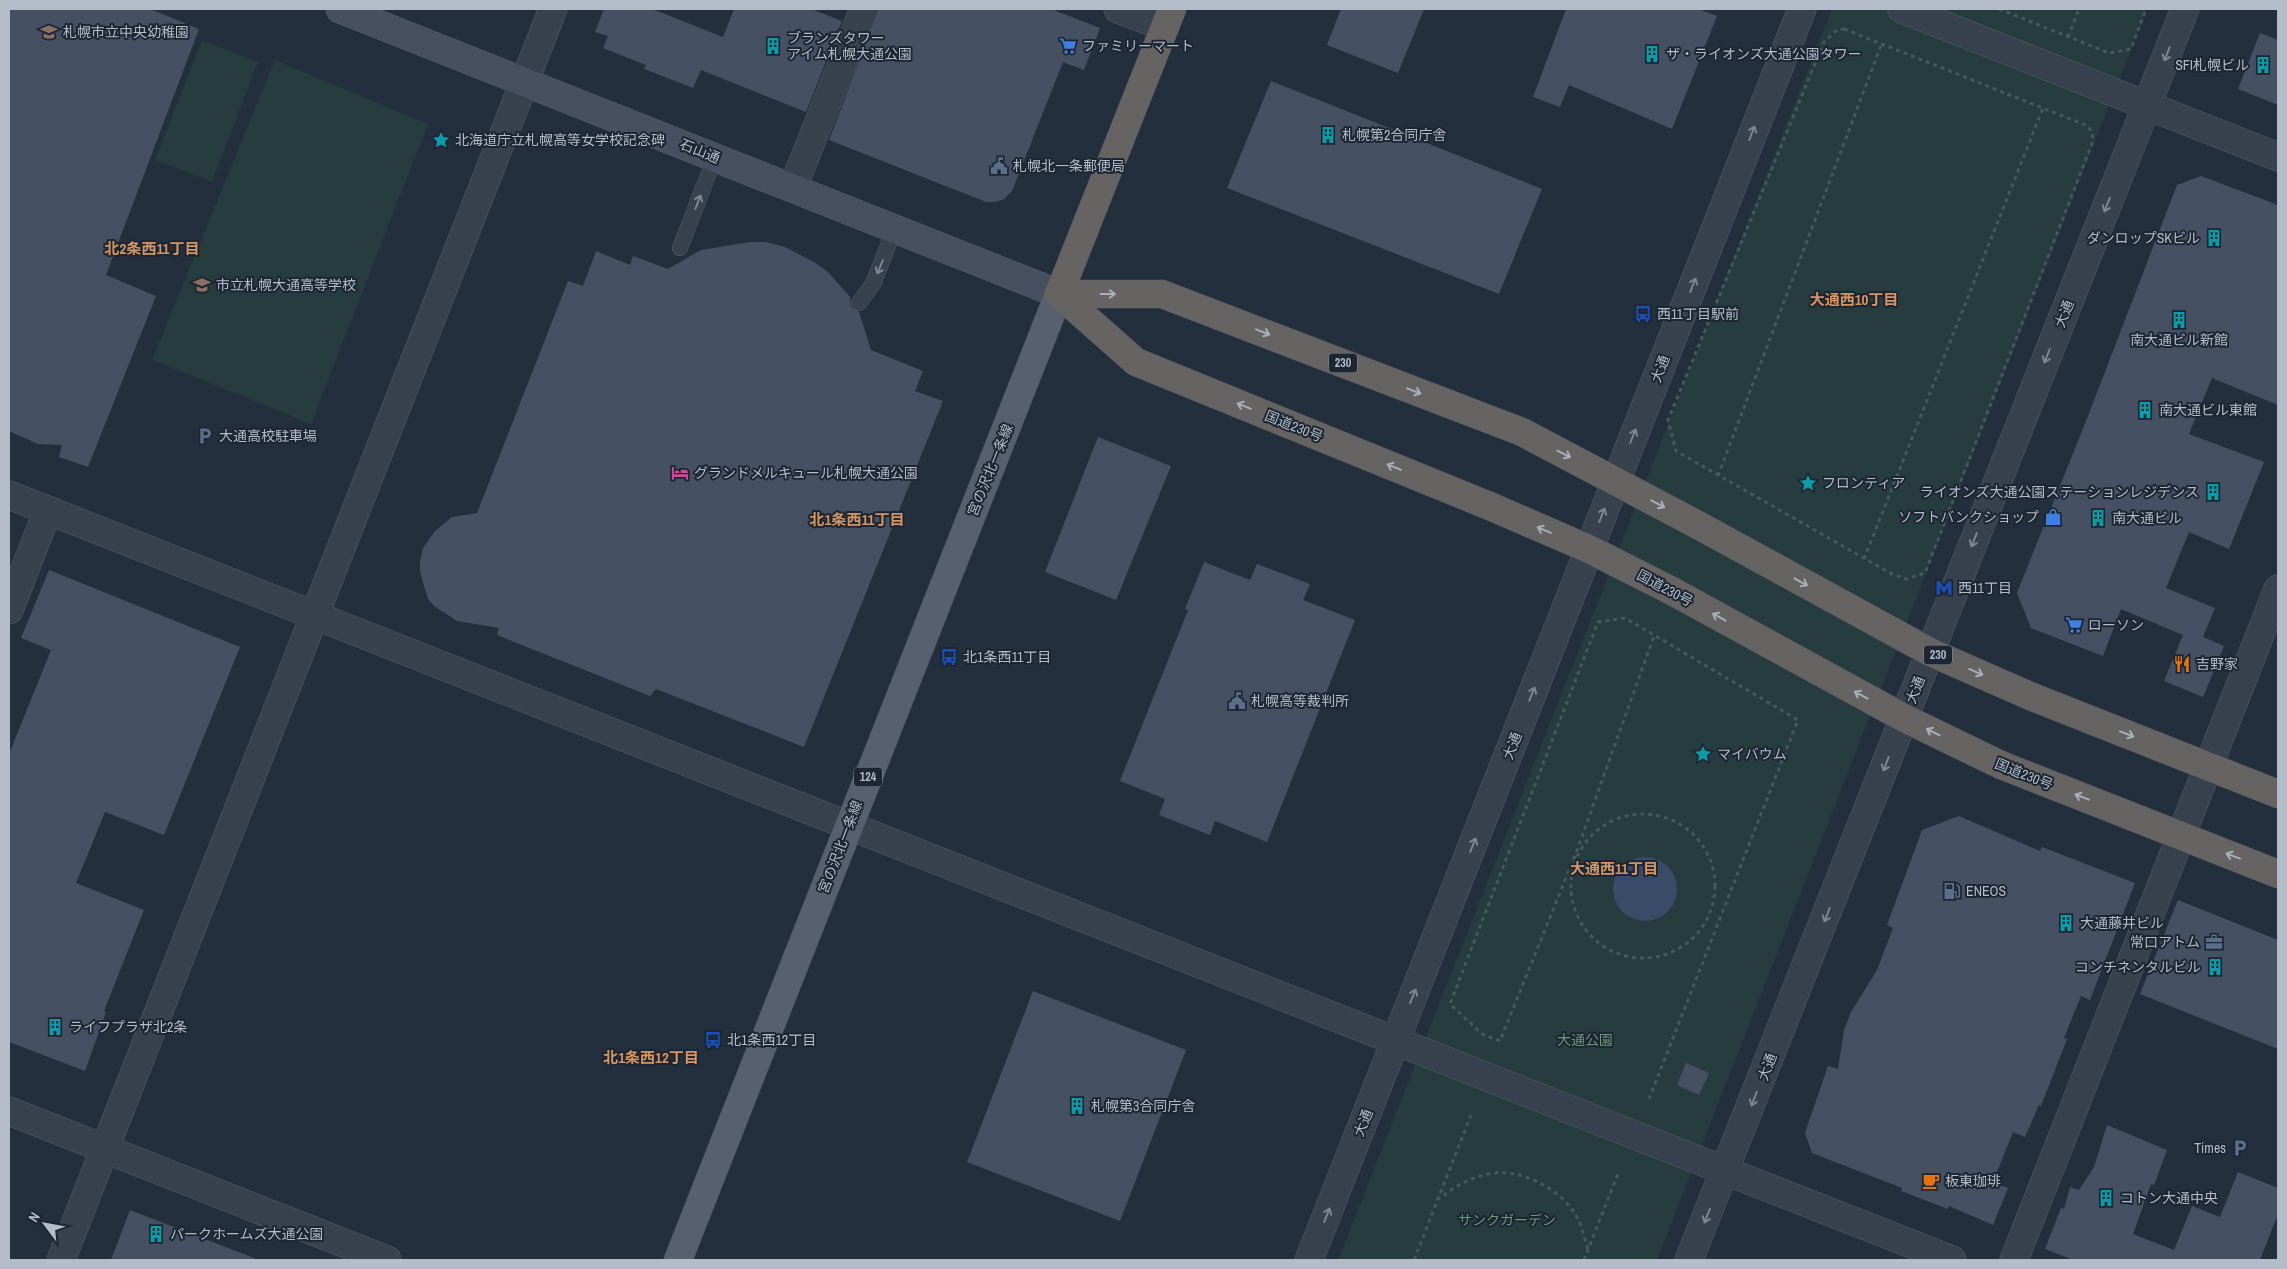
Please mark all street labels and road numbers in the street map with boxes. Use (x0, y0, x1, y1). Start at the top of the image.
street label: 石山通 (677, 135, 723, 167)
street label: 大通 (2050, 298, 2078, 330)
road number: 230 (1329, 353, 1357, 372)
street label: 大通 (1647, 353, 1673, 385)
street label: 国道230号 (1262, 406, 1326, 446)
street label: 宮の沢北一条線 (963, 421, 1017, 519)
street label: 国道230号 (1634, 566, 1696, 610)
road number: 230 (1924, 646, 1952, 664)
street label: 大通 (1901, 674, 1929, 706)
street label: 大通 (1498, 730, 1526, 762)
street label: 国道230号 (1992, 754, 2056, 794)
road number: 124 (854, 768, 882, 786)
street label: 宮の沢北一条線 (814, 798, 866, 896)
street label: 大通 (1754, 1051, 1780, 1083)
street label: 大通 (1349, 1107, 1377, 1139)

